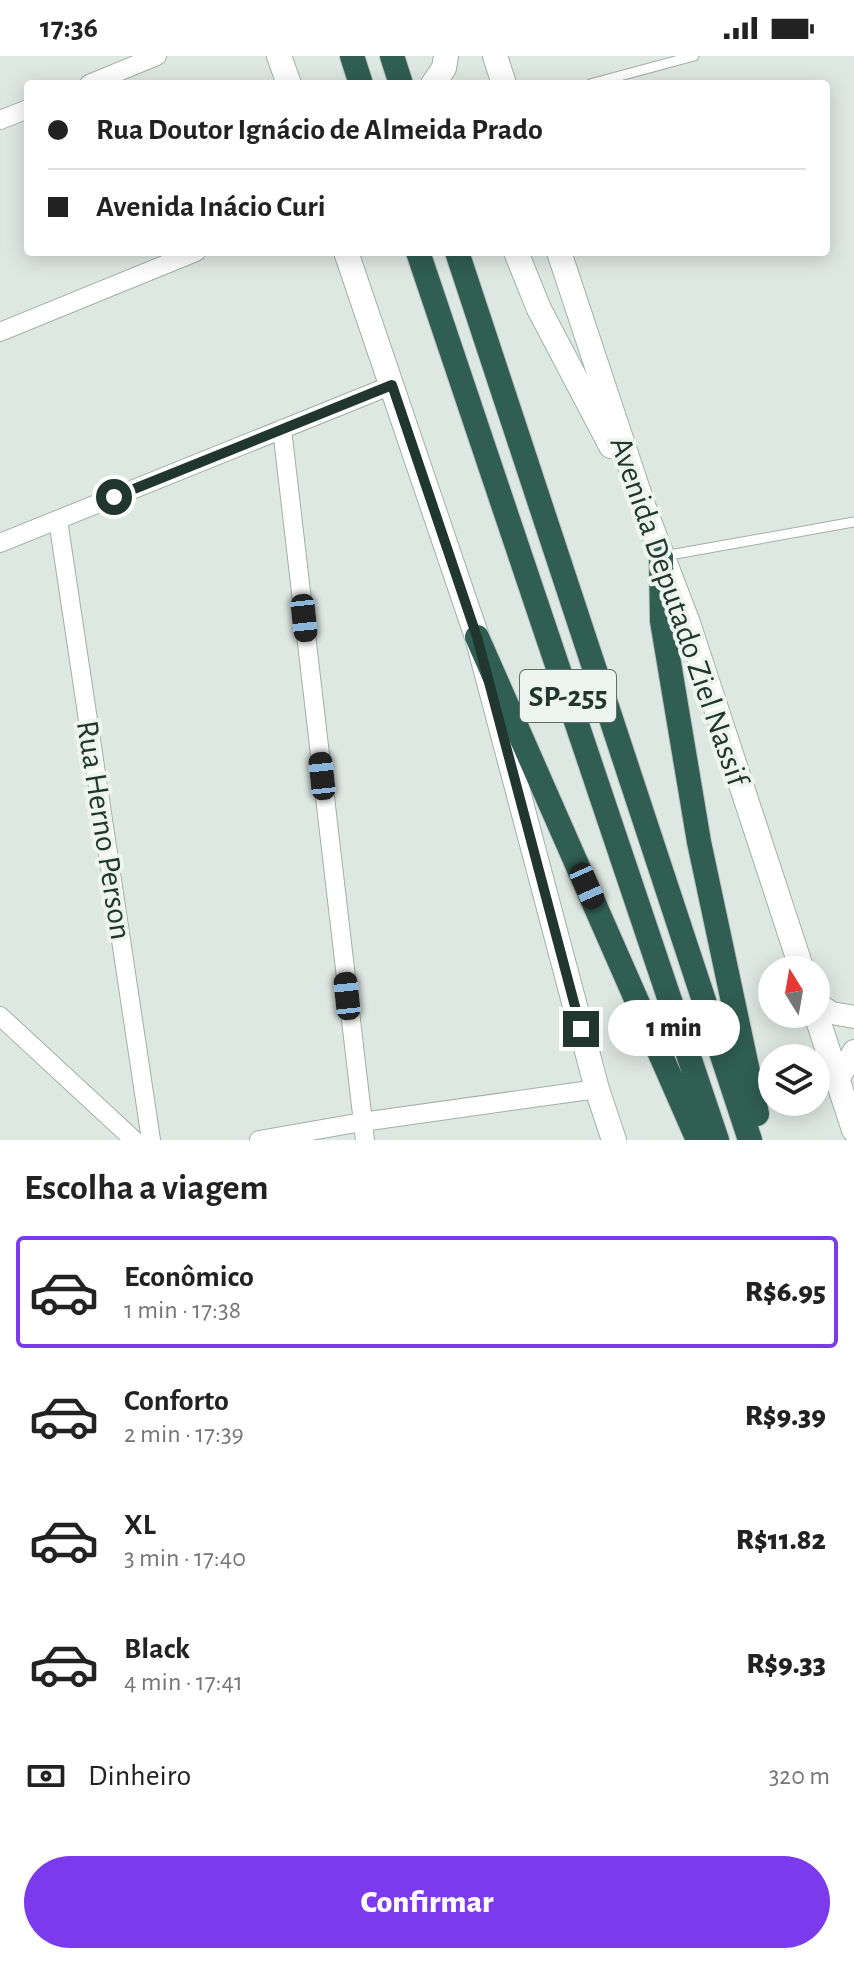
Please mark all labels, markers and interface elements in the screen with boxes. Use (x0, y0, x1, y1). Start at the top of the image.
text: 17:36 (40, 13, 98, 43)
text: Rua Doutor Ignácio de Almeida Prado (96, 115, 543, 145)
text: Avenida Inácio Curi (96, 192, 325, 222)
street label: Avenida Deputado Ziel Nassif (604, 433, 755, 792)
route start (96, 479, 132, 515)
car (290, 593, 318, 643)
road number: SP-255 (520, 670, 616, 722)
street label: Rua Herno Person (71, 718, 137, 942)
car (308, 751, 336, 801)
car (566, 859, 608, 913)
north arrow (758, 956, 830, 1028)
map controls (758, 956, 830, 1116)
car (333, 971, 361, 1021)
callout: 1 min (609, 1001, 741, 1057)
route end (563, 1011, 599, 1047)
text: 1 min (646, 1015, 702, 1041)
button: layers (758, 1044, 830, 1116)
text: Escolha a viagem (24, 1170, 269, 1206)
icon: car (28, 1256, 100, 1328)
text: Econômico (124, 1262, 254, 1292)
text: R$6.95 (745, 1277, 826, 1307)
text: 1 min · 17:38 (124, 1297, 241, 1323)
icon: car (28, 1380, 100, 1452)
text: Conforto (124, 1386, 229, 1416)
text: R$9.39 (745, 1401, 826, 1431)
text: 2 min · 17:39 (124, 1421, 244, 1447)
icon: car (28, 1504, 100, 1576)
text: XL (124, 1510, 156, 1540)
text: R$11.82 (736, 1525, 826, 1555)
text: 3 min · 17:40 (124, 1545, 246, 1571)
icon: car (28, 1628, 100, 1700)
text: Black (124, 1634, 190, 1664)
text: R$9.33 (746, 1649, 826, 1679)
text: 4 min · 17:41 (124, 1669, 243, 1695)
icon: cash (24, 1754, 68, 1798)
text: Dinheiro (88, 1761, 191, 1791)
text: 320 m (769, 1763, 830, 1789)
button: Confirmar (24, 1856, 830, 1948)

